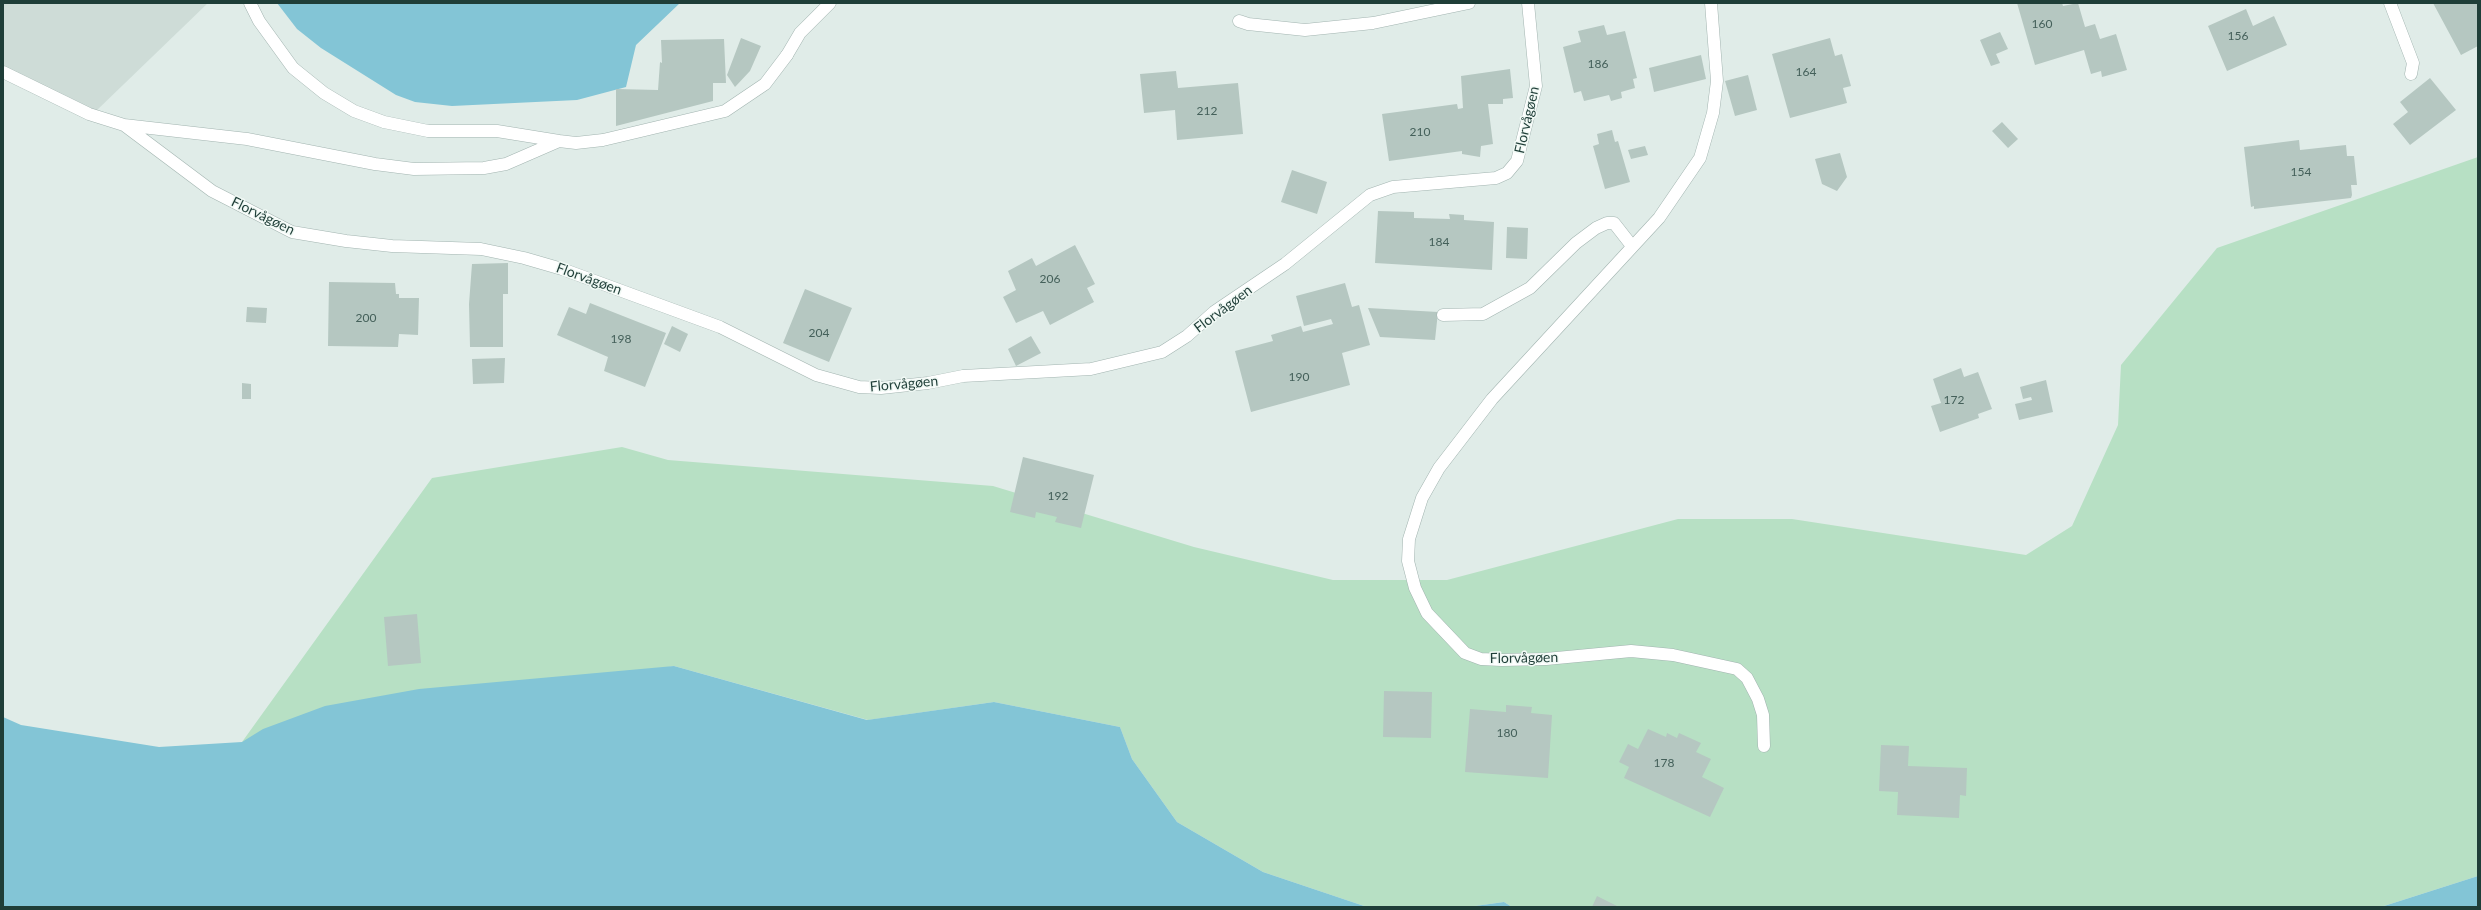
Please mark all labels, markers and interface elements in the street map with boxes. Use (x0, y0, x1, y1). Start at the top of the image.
house number: 160 (2032, 17, 2052, 31)
house number: 156 (2228, 29, 2248, 43)
house number: 186 (1588, 57, 1608, 71)
house number: 164 (1796, 65, 1816, 79)
street label: Florvågøen (1511, 85, 1543, 155)
house number: 212 (1197, 104, 1217, 118)
house number: 210 (1410, 125, 1430, 139)
house number: 154 (2291, 165, 2311, 179)
street label: Florvågøen (229, 193, 297, 239)
house number: 184 (1429, 235, 1449, 249)
street label: Florvågøen (554, 259, 624, 299)
house number: 206 (1040, 272, 1060, 286)
street label: Florvågøen (1191, 282, 1255, 336)
house number: 200 (356, 311, 376, 325)
house number: 204 (809, 326, 829, 340)
house number: 198 (611, 332, 631, 346)
house number: 190 (1289, 370, 1309, 384)
street label: Florvågøen (869, 373, 939, 395)
house number: 172 (1944, 393, 1964, 407)
house number: 192 (1048, 489, 1068, 503)
street label: Florvågøen (1490, 649, 1558, 667)
house number: 180 (1497, 726, 1517, 740)
house number: 178 (1654, 756, 1674, 770)

